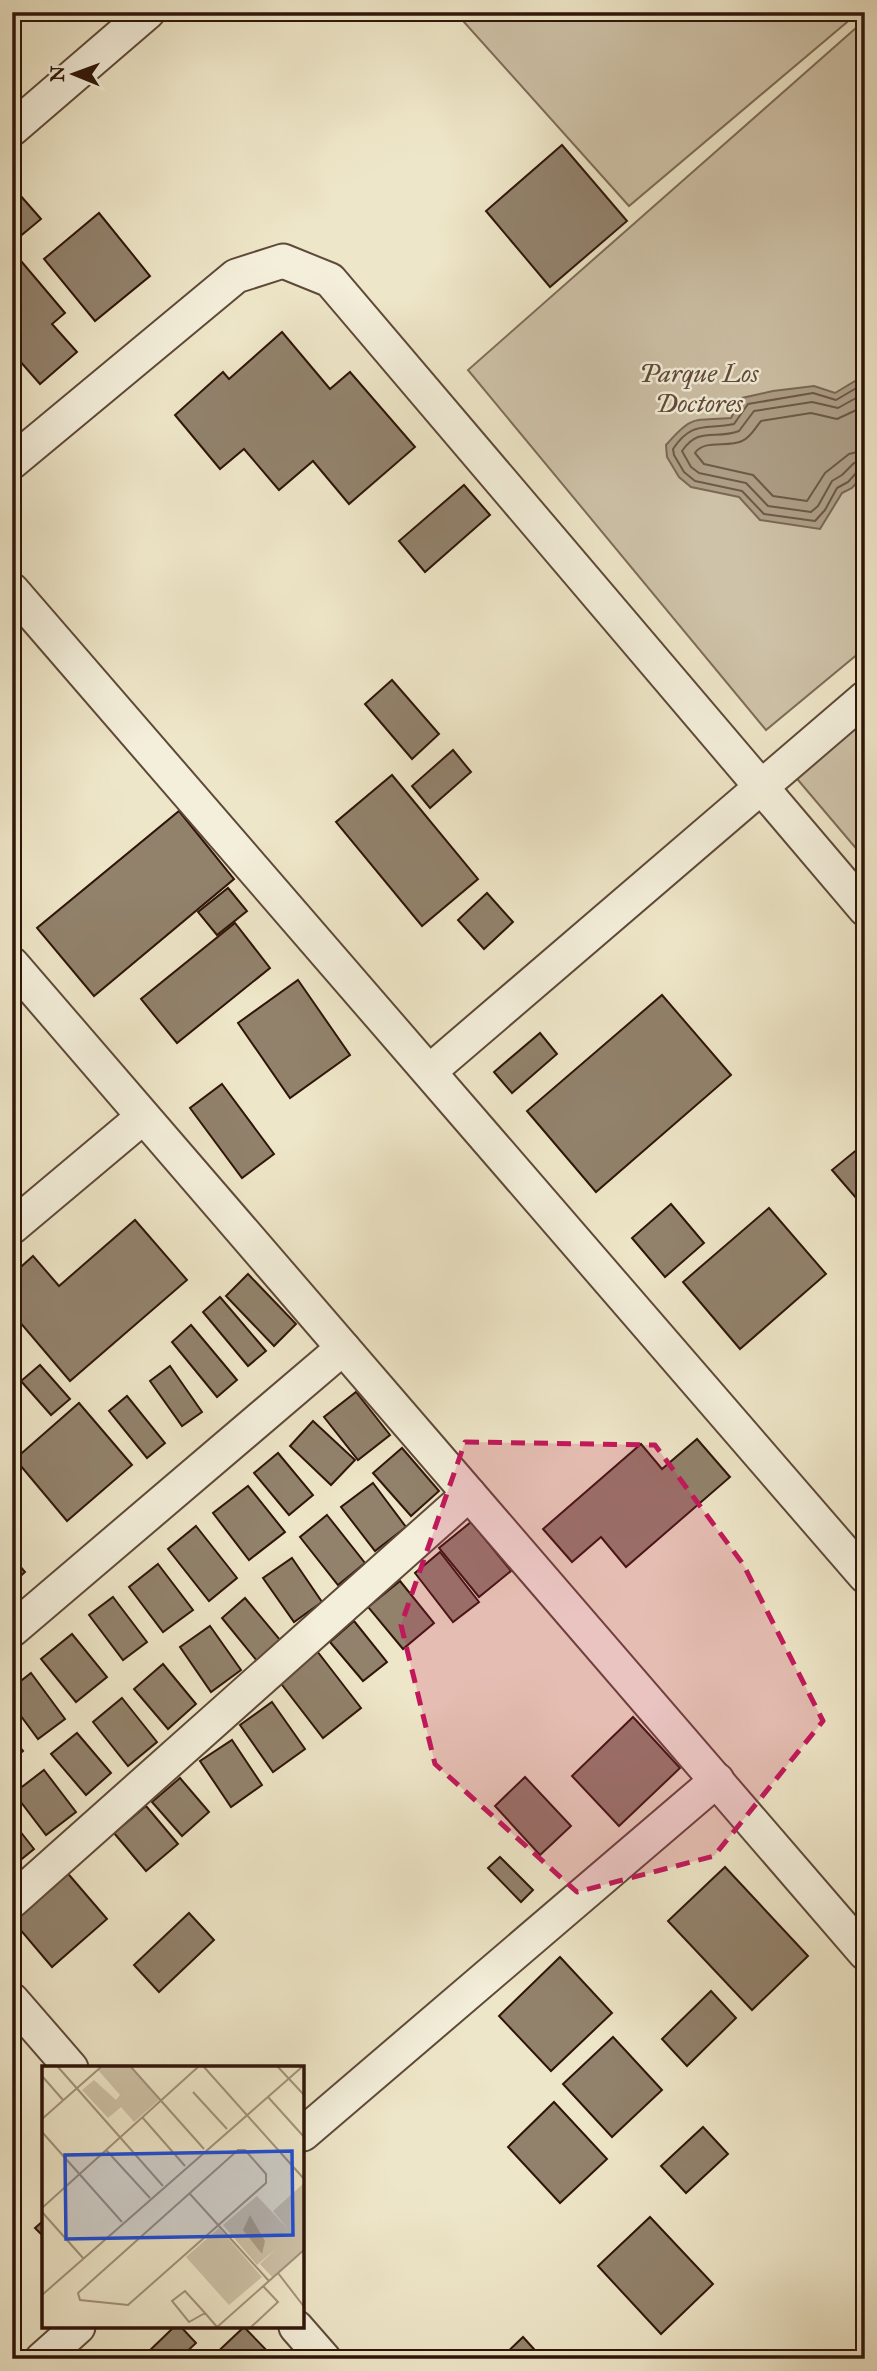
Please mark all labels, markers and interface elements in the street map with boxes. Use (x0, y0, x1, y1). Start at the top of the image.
north arrow (38, 38, 108, 108)
text: N (46, 65, 69, 82)
park label: Parque Los Doctores (639, 357, 759, 419)
inset map (42, 2066, 304, 2329)

